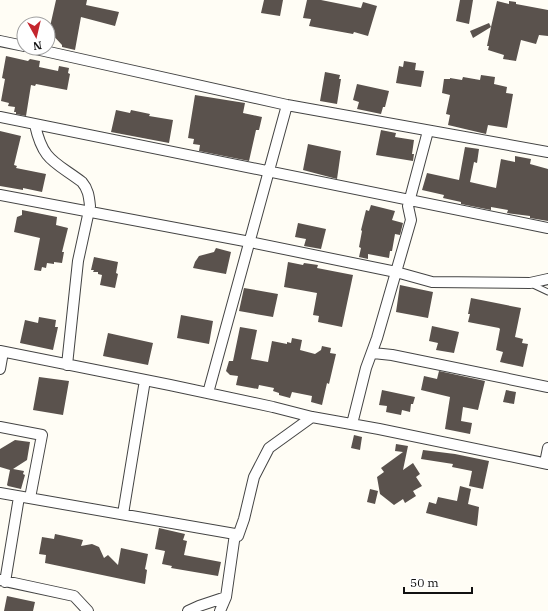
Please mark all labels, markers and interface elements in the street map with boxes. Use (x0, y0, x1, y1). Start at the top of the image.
north arrow (16, 16, 56, 56)
text: N (32, 38, 43, 53)
scale bar (404, 569, 472, 595)
text: 50 m (410, 575, 439, 590)

